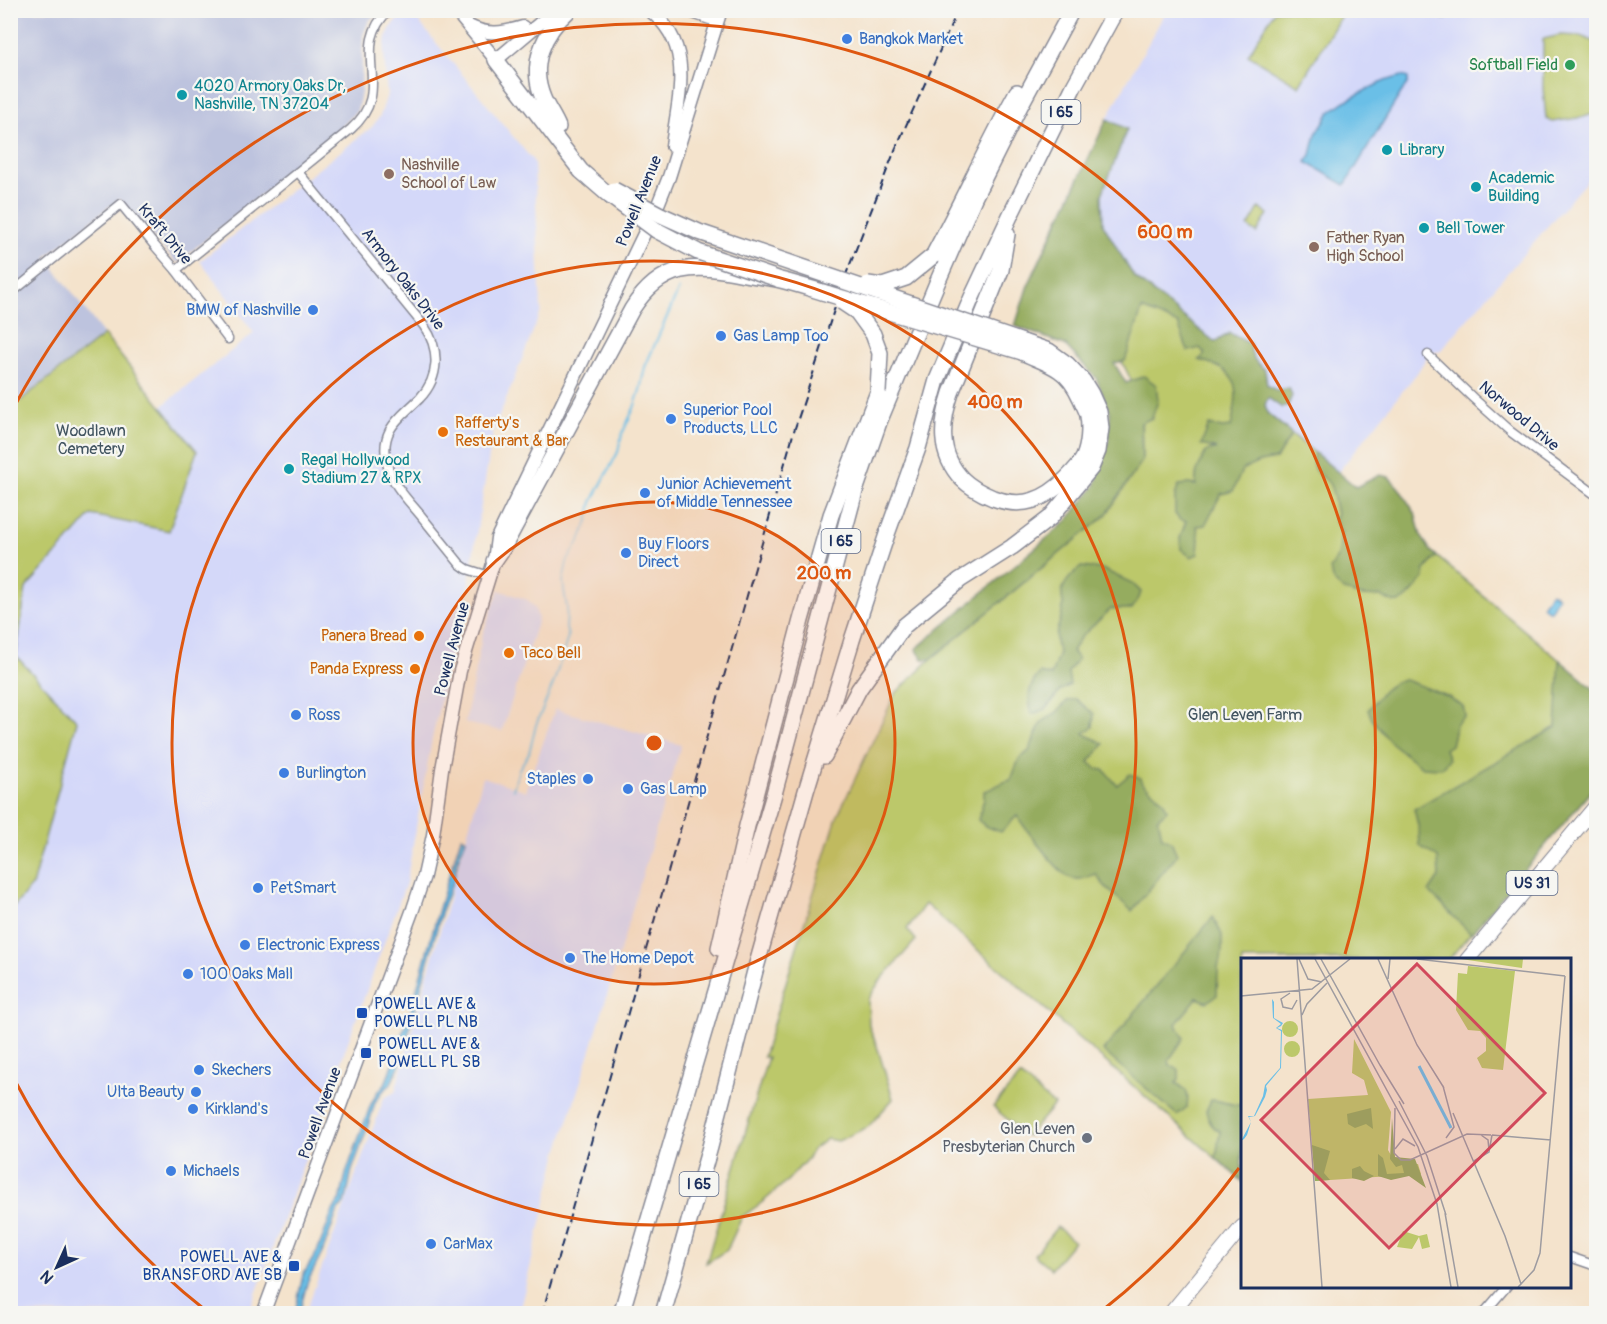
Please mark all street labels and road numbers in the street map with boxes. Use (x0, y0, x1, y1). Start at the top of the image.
road number: I 65 (1042, 100, 1080, 124)
street label: Powell Avenue (612, 153, 666, 249)
street label: Kraft Drive (134, 199, 196, 269)
street label: Armory Oaks Drive (357, 224, 449, 334)
street label: Norwood Drive (1475, 377, 1563, 455)
road number: I 65 (822, 529, 860, 553)
street label: Powell Avenue (430, 600, 474, 698)
road number: US 31 (1506, 871, 1558, 895)
street label: Powell Avenue (294, 1064, 346, 1162)
road number: I 65 (680, 1172, 718, 1196)

